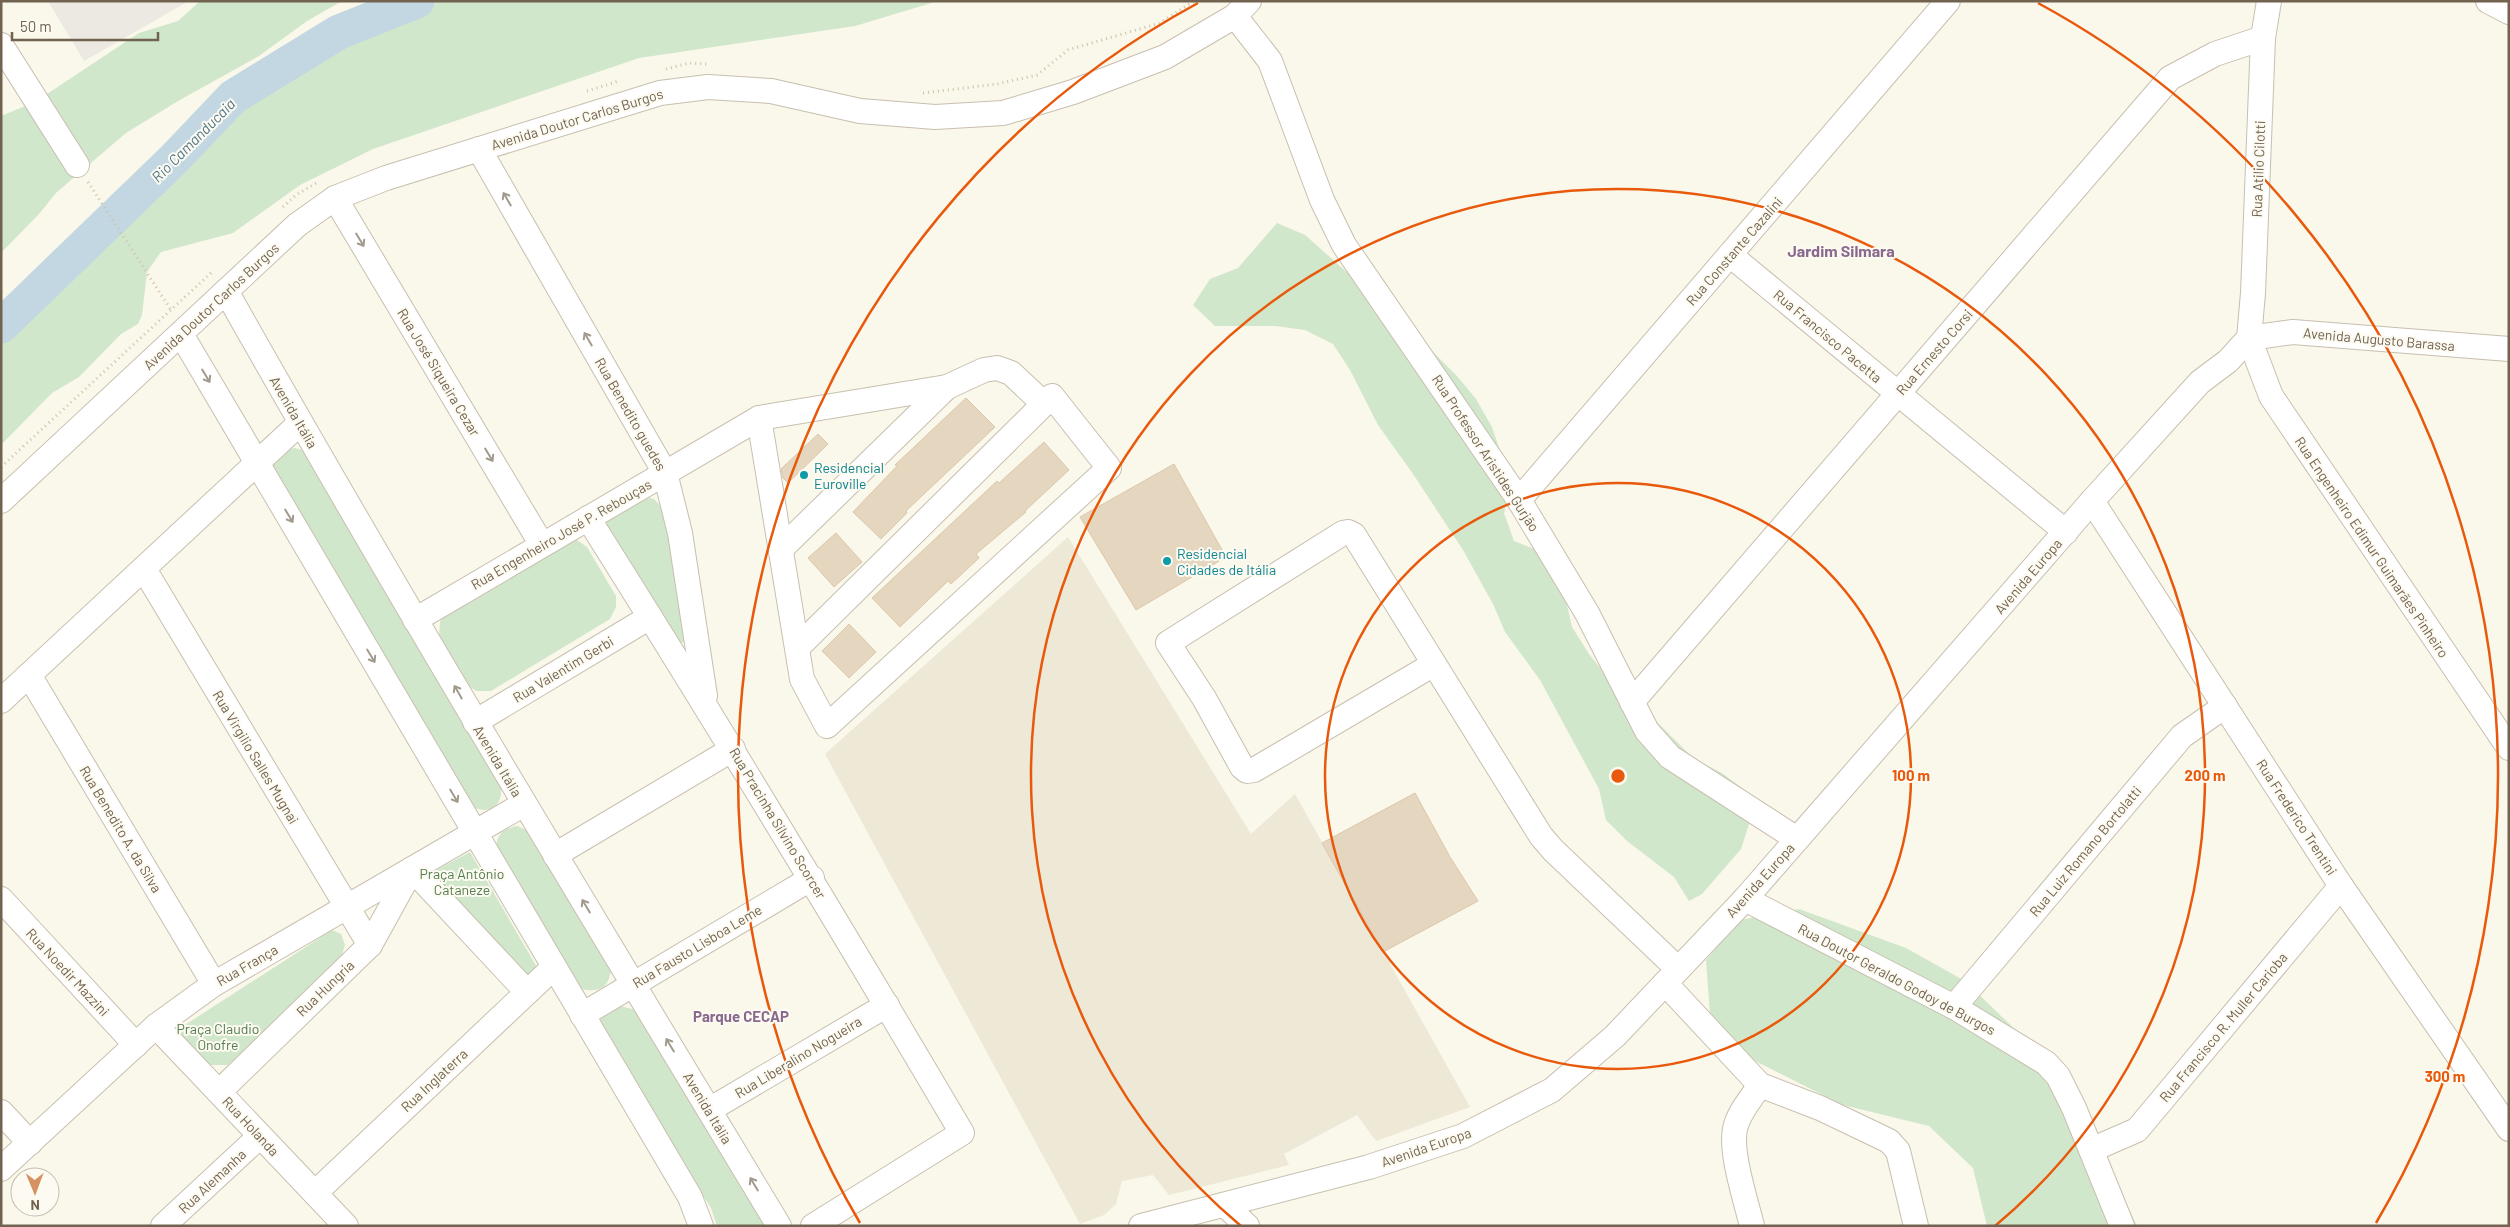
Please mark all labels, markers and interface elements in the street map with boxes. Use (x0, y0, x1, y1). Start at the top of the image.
scale bar (12, 10, 159, 42)
text: 50 m (20, 17, 52, 35)
street label: Avenida Doutor Carlos Burgos (489, 85, 665, 153)
water label: Rio Camanducaia (148, 94, 239, 185)
street label: Rua Atilio Cilotti (2248, 120, 2268, 218)
one-way arrow (502, 192, 512, 206)
street label: Rua Constante Cazalini (1682, 193, 1786, 309)
one-way arrow (356, 233, 366, 247)
street label: Avenida Doutor Carlos Burgos (140, 239, 282, 373)
district label: Jardim Silmara (1787, 241, 1895, 260)
street label: Rua Francisco Pacetta (1770, 286, 1886, 386)
street label: Rua José Siqueira Cezar (394, 305, 484, 439)
street label: Rua Ernesto Corsi (1892, 306, 1976, 398)
street label: Avenida Augusto Barassa (2302, 324, 2456, 354)
one-way arrow (583, 333, 593, 347)
street label: Rua Benedito guedes (592, 354, 670, 474)
one-way arrow (202, 368, 212, 383)
street label: Rua Professor Aristides Gurjão (1429, 371, 1543, 535)
street label: Avenida Itália (267, 373, 321, 451)
street label: Rua Engenheiro Edimur Guimarães Pinheiro (2291, 433, 2453, 661)
one-way arrow (484, 447, 494, 461)
place label: Residencial Euroville (814, 459, 884, 492)
marker: Residencial Euroville (798, 469, 810, 481)
street label: Rua Engenheiro José P. Rebouças (468, 475, 654, 593)
one-way arrow (284, 508, 294, 523)
street label: Avenida Europa (1991, 535, 2065, 617)
place label: Residencial Cidades de Itália (1177, 545, 1276, 578)
marker: Residencial Cidades de Itália (1161, 555, 1173, 567)
street label: Rua Valentim Gerbi (510, 632, 616, 706)
one-way arrow (367, 648, 377, 663)
one-way arrow (452, 685, 462, 699)
street label: Rua Virgilio Salles Mugnai (209, 687, 303, 827)
street label: Avenida Itália (470, 722, 526, 800)
street label: Rua Pracinha Silvino Scorcer (726, 744, 830, 902)
street label: Rua Frederico Trentini (2253, 756, 2341, 878)
street label: Rua Benedito A. da Silva (76, 762, 166, 896)
text: 100 m (1892, 766, 1930, 784)
text: 200 m (2184, 766, 2226, 784)
centre of rings (1609, 767, 1627, 785)
street label: Rua Luiz Romano Bortolatti (2025, 782, 2145, 920)
one-way arrow (449, 788, 459, 803)
street label: Avenida Europa (1722, 839, 1798, 921)
park label: Praça Antônio Cataneze (420, 865, 504, 898)
one-way arrow (580, 900, 590, 914)
street label: Rua Fausto Lisboa Leme (629, 901, 765, 991)
street label: Rua Doutor Geraldo Godoy de Burgos (1795, 920, 1999, 1039)
street label: Rua Noedir Mazzini (23, 925, 113, 1019)
street label: Rua França (213, 941, 281, 989)
street label: Rua Francisco R. Muller Carioba (2155, 949, 2291, 1105)
street label: Rua Hungria (293, 956, 357, 1020)
district label: Parque CECAP (693, 1007, 789, 1025)
street label: Rua Liberalino Nogueira (732, 1012, 864, 1102)
park label: Praça Claudio Onofre (177, 1020, 259, 1053)
one-way arrow (665, 1039, 675, 1053)
street label: Rua Inglaterra (397, 1045, 471, 1115)
text: 300 m (2425, 1067, 2465, 1085)
street label: Avenida Itália (680, 1069, 736, 1147)
street label: Rua Holanda (219, 1093, 283, 1159)
street label: Avenida Europa (1379, 1124, 1473, 1170)
street label: Rua Alemanha (175, 1145, 249, 1217)
north arrow (10, 1167, 60, 1217)
one-way arrow (749, 1178, 759, 1192)
text: N (30, 1197, 40, 1214)

